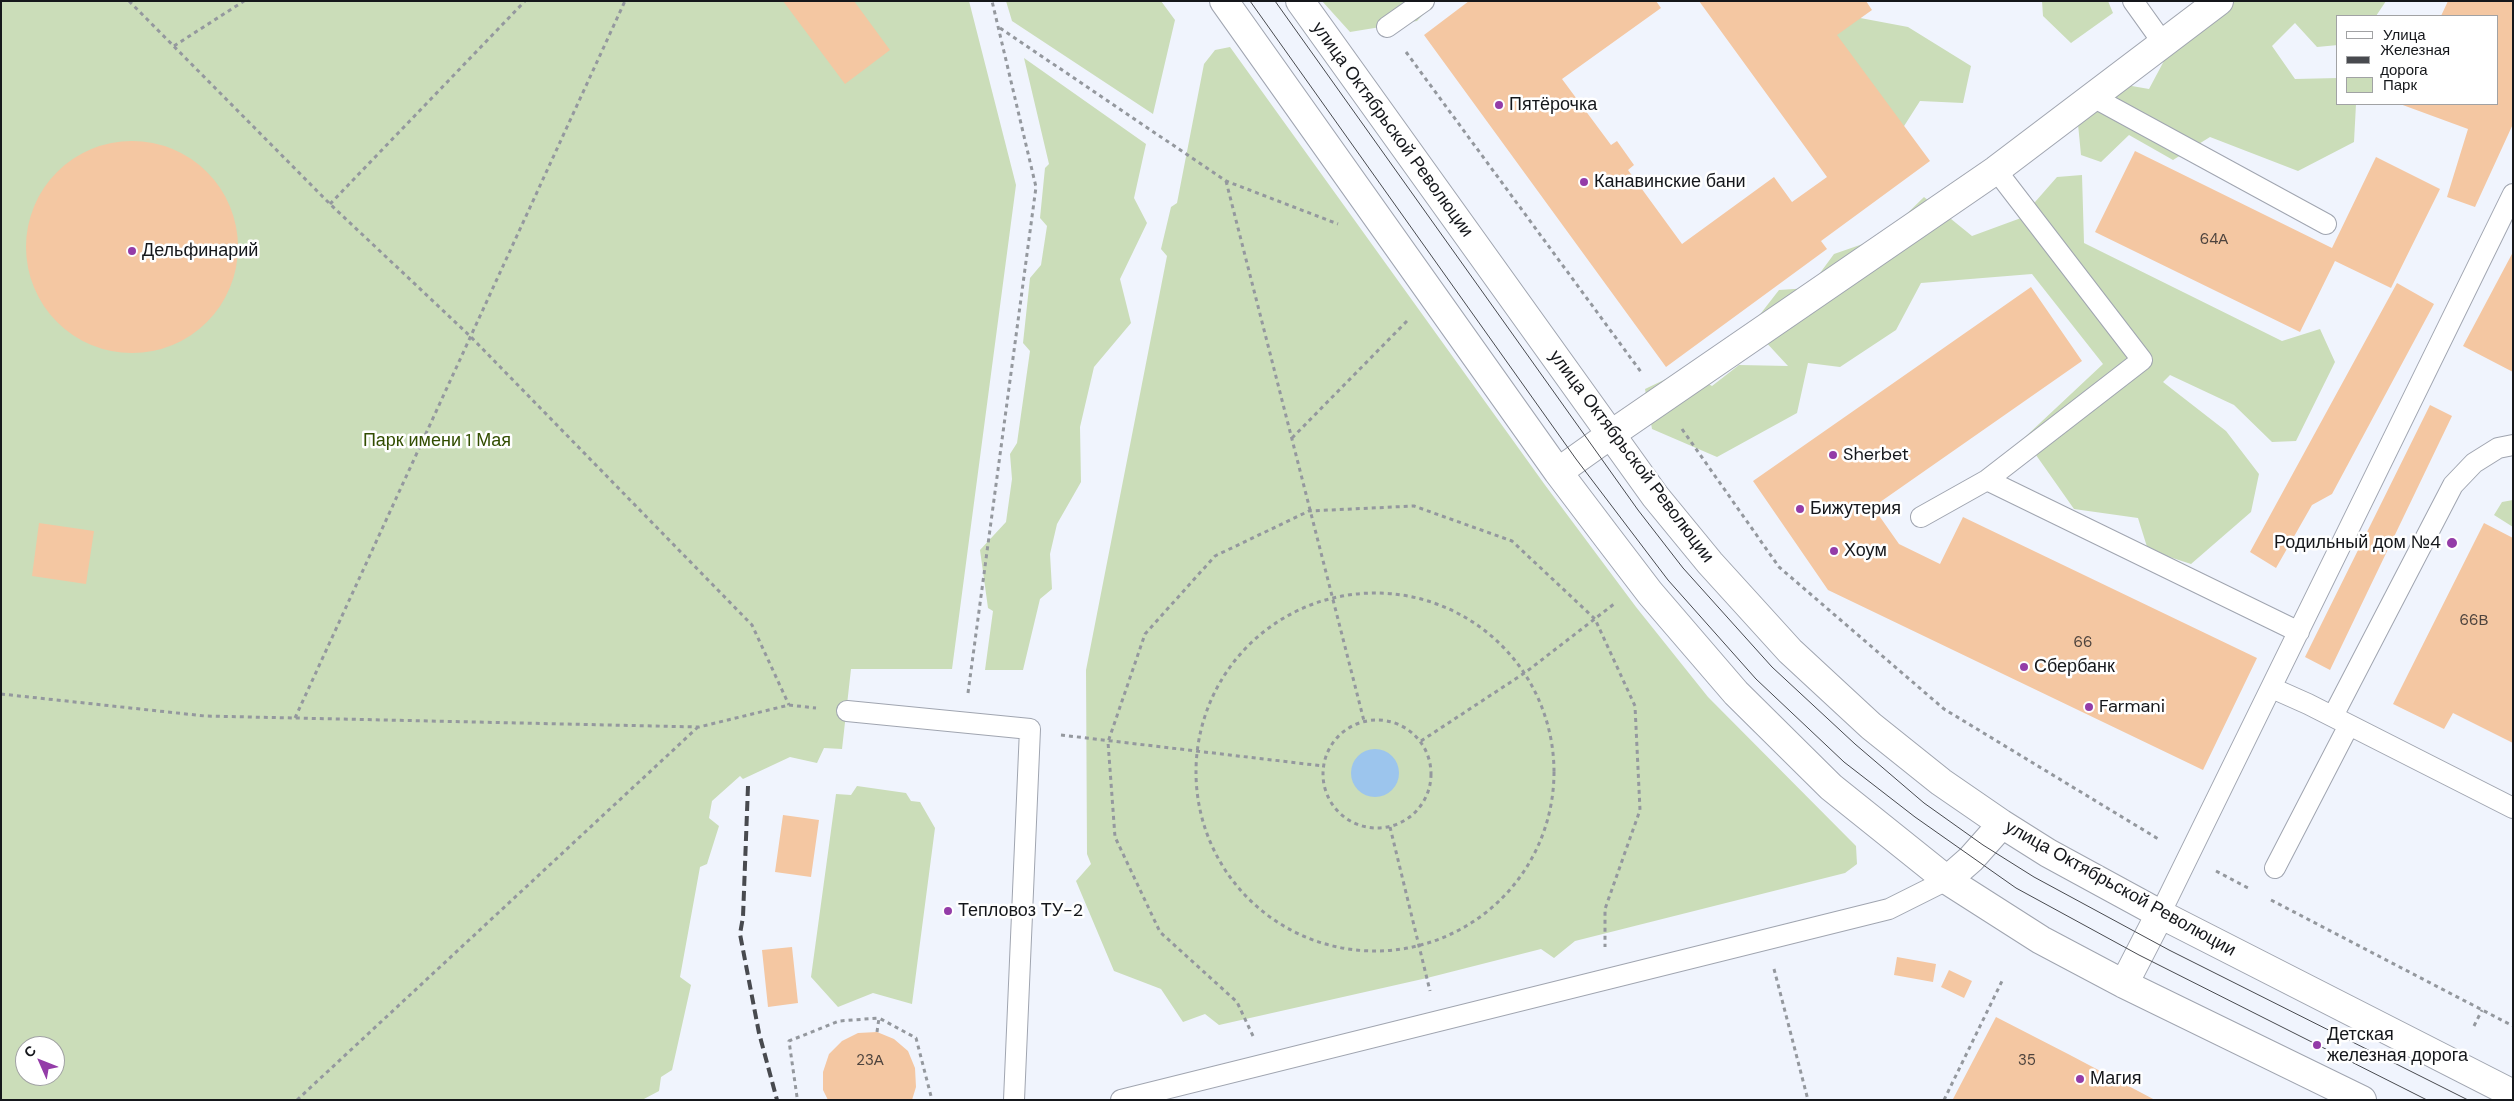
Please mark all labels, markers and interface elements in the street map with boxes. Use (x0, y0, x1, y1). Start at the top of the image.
legend (2336, 15, 2499, 105)
street label: улица Октябрьской Революции (1307, 18, 1477, 242)
text: Улица (2383, 25, 2426, 45)
text: Железная дорога (2380, 40, 2450, 80)
text: Парк (2383, 75, 2417, 95)
place label: Пятёрочка (1509, 94, 1597, 116)
marker: Пятёрочка (1493, 99, 1505, 111)
place label: Канавинские бани (1594, 171, 1746, 193)
marker: Канавинские бани (1578, 176, 1590, 188)
house number: 64А (2200, 231, 2228, 249)
place label: Дельфинарий (142, 240, 258, 262)
marker: Дельфинарий (126, 245, 138, 257)
street label: улица Октябрьской Революции (1544, 346, 1718, 568)
park label: Парк имени 1 Мая (363, 430, 511, 452)
place label: Sherbet (1843, 444, 1909, 466)
marker: Sherbet (1827, 449, 1839, 461)
place label: Бижутерия (1810, 498, 1901, 520)
marker: Бижутерия (1794, 503, 1806, 515)
place label: Родильный дом №4 (2274, 532, 2441, 554)
marker: Родильный дом №4 (2445, 536, 2459, 550)
place label: Хоум (1844, 540, 1887, 562)
marker: Хоум (1828, 545, 1840, 557)
house number: 66В (2460, 612, 2488, 630)
house number: 66 (2074, 634, 2092, 652)
place label: Сбербанк (2034, 656, 2115, 678)
marker: Сбербанк (2018, 661, 2030, 673)
place label: Farmani (2099, 696, 2165, 718)
marker: Farmani (2083, 701, 2095, 713)
street label: улица Октябрьской Революции (2001, 816, 2239, 962)
place label: Тепловоз ТУ-2 (958, 900, 1083, 922)
marker: Тепловоз ТУ-2 (942, 905, 954, 917)
place label: Детская железная дорога (2327, 1024, 2468, 1066)
north arrow (15, 1036, 65, 1086)
marker: Детская железная дорога (2311, 1039, 2323, 1051)
text: С (20, 1041, 40, 1061)
house number: 23А (856, 1052, 884, 1070)
house number: 35 (2018, 1052, 2036, 1070)
place label: Магия (2090, 1068, 2142, 1090)
marker: Магия (2074, 1073, 2086, 1085)

